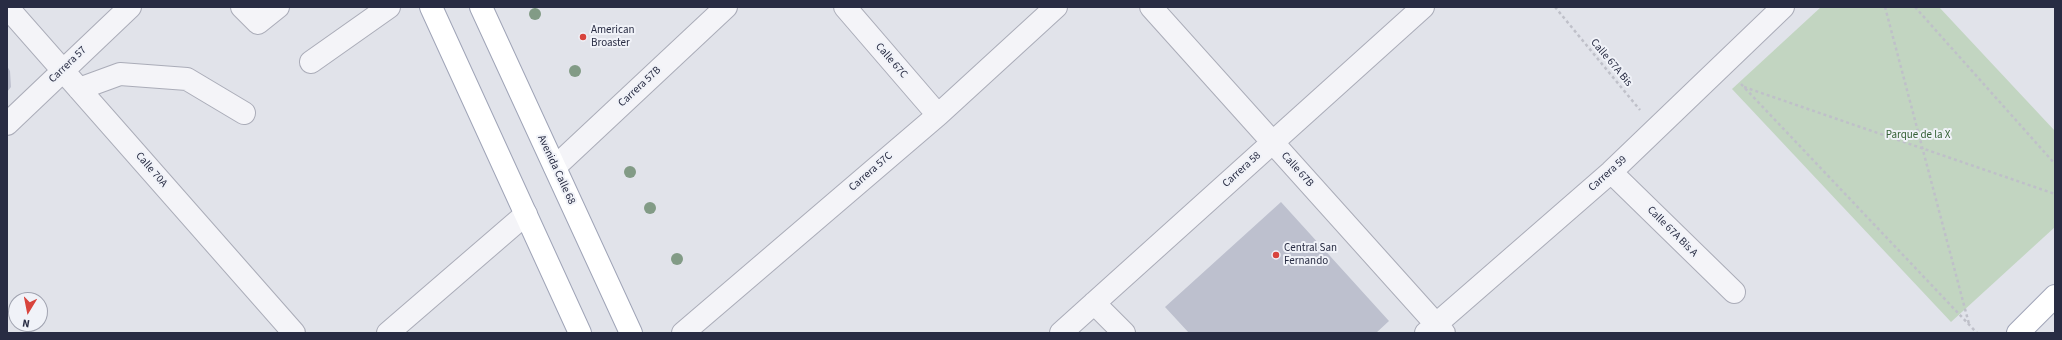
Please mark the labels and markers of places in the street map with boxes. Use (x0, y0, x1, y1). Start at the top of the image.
place label: American Broaster (591, 24, 635, 50)
marker: American Broaster (578, 32, 588, 42)
place label: Central San Fernando (1284, 242, 1337, 268)
marker: Central San Fernando (1271, 250, 1281, 260)

